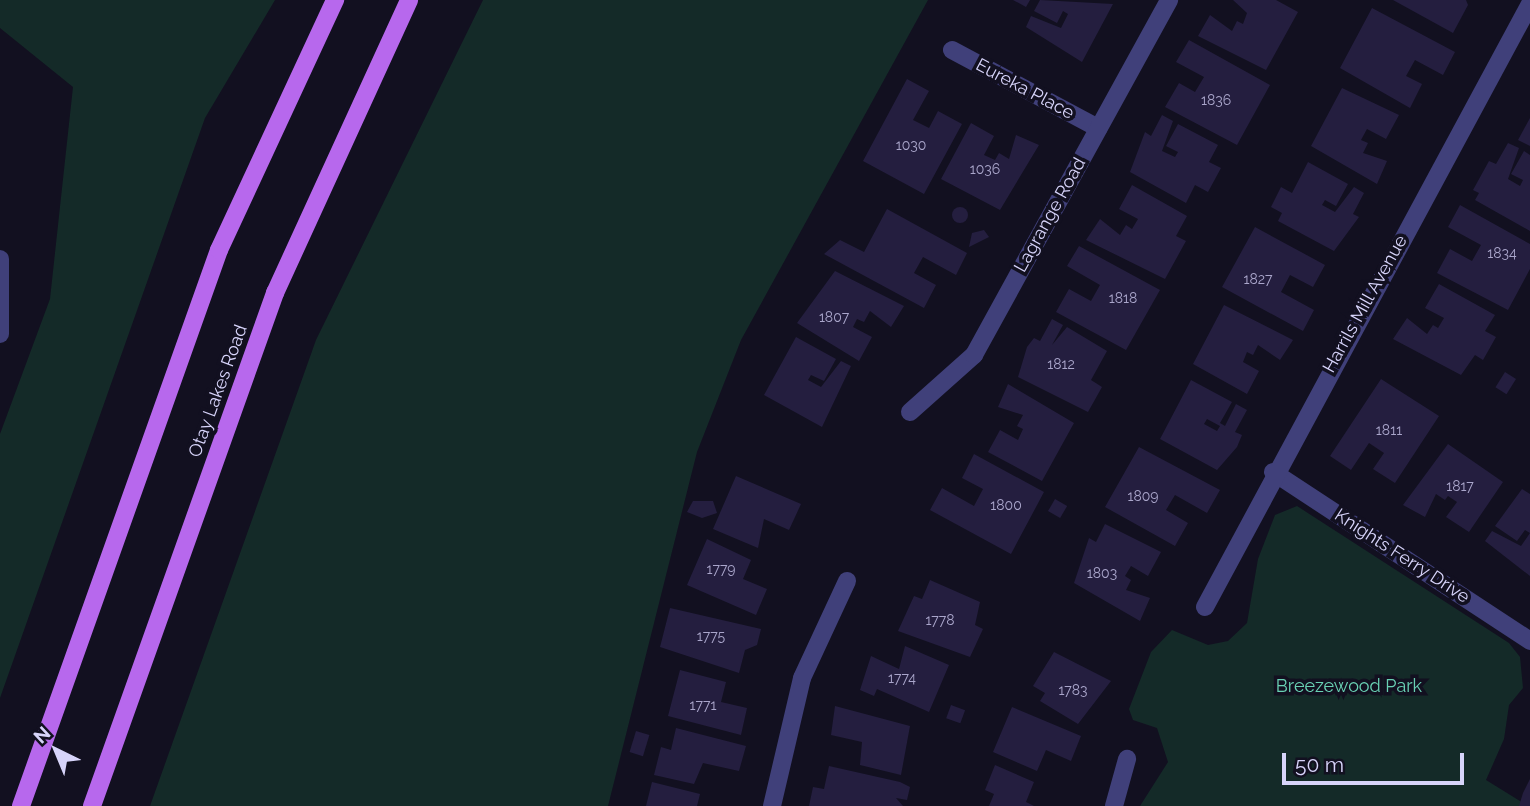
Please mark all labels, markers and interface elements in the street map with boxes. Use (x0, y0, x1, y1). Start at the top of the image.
street label: Eureka Place (972, 54, 1078, 124)
house number: 1836 (1201, 92, 1231, 108)
house number: 1030 (896, 137, 926, 153)
street label: Lagrange Road (1010, 154, 1090, 276)
house number: 1036 (970, 161, 1000, 177)
street label: Harrils Mill Avenue (1318, 231, 1412, 377)
house number: 1834 (1487, 245, 1517, 261)
house number: 1827 (1243, 271, 1273, 287)
house number: 1818 (1109, 290, 1137, 306)
house number: 1807 (819, 309, 849, 325)
street label: Otay Lakes Road (184, 322, 252, 460)
house number: 1812 (1047, 356, 1075, 372)
house number: 1811 (1376, 422, 1402, 438)
house number: 1817 (1446, 478, 1474, 494)
house number: 1809 (1127, 488, 1159, 504)
house number: 1800 (990, 497, 1022, 513)
street label: Knights Ferry Drive (1330, 504, 1474, 608)
house number: 1779 (706, 561, 736, 577)
house number: 1803 (1087, 565, 1117, 581)
house number: 1778 (925, 612, 955, 628)
house number: 1775 (697, 628, 725, 644)
house number: 1774 (888, 670, 916, 686)
park label: Breezewood Park (1276, 675, 1422, 697)
house number: 1783 (1058, 682, 1088, 698)
house number: 1771 (690, 697, 716, 713)
north arrow (21, 715, 91, 785)
text: N (29, 722, 54, 748)
scale bar (1285, 740, 1467, 784)
text: 50 m (1295, 752, 1344, 777)

